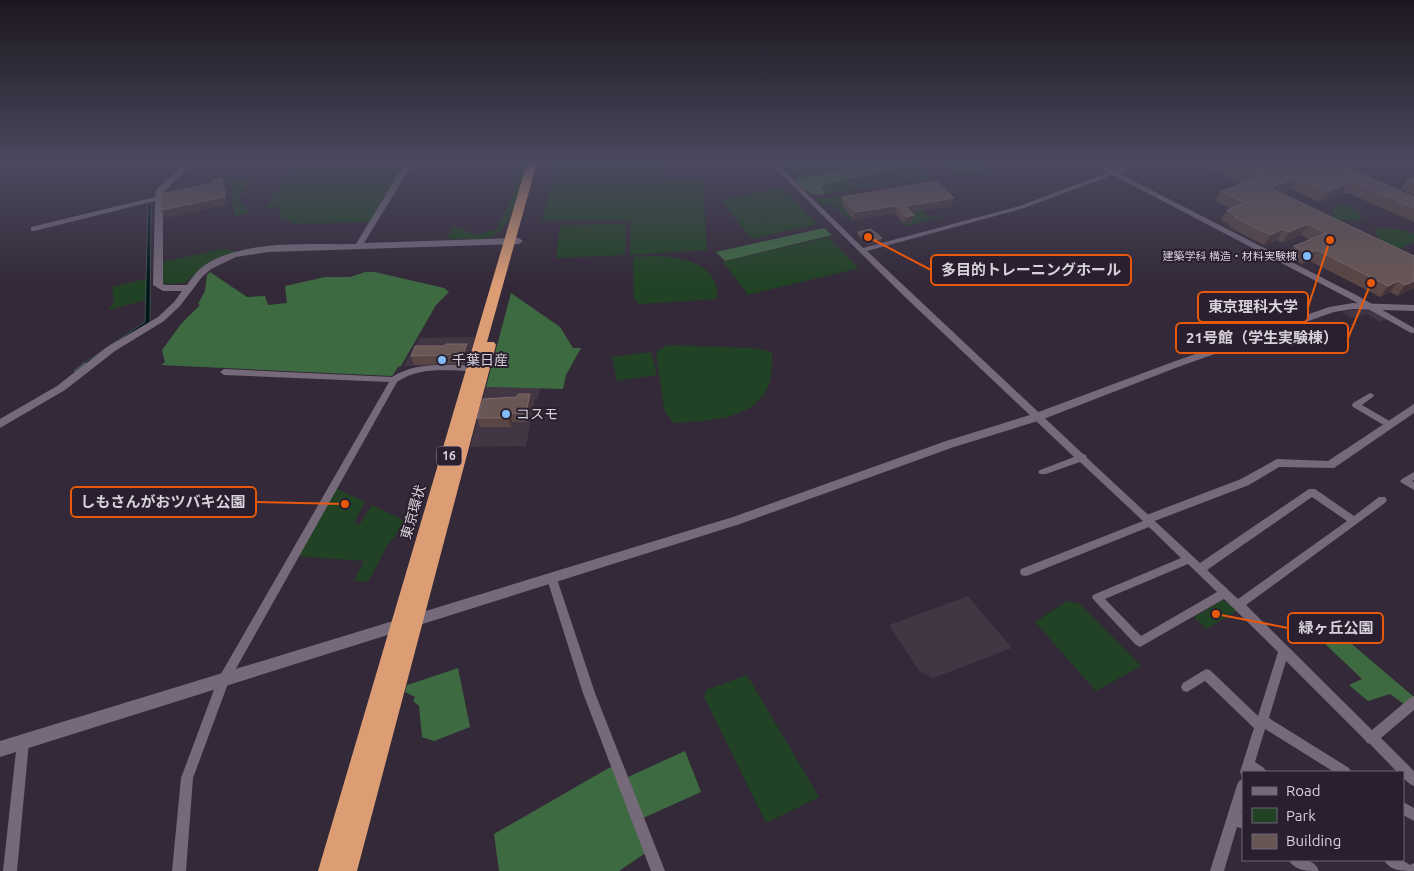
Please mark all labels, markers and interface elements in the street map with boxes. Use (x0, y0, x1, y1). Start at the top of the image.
place label: 建築学科 構造・材料実験棟 (1162, 250, 1297, 262)
marker: 建築学科 構造・材料実験棟 (1301, 250, 1313, 262)
callout: 多目的トレーニングホール (931, 255, 1131, 285)
text: 多目的トレーニングホール (941, 261, 1121, 278)
callout: 東京理科大学 (1198, 292, 1308, 322)
text: 東京理科大学 (1208, 298, 1298, 315)
callout: 21号館（学生実験棟） (1176, 323, 1348, 353)
text: 21号館（学生実験棟） (1186, 329, 1338, 346)
place label: 千葉日産 (452, 352, 508, 368)
marker: 千葉日産 (436, 354, 448, 366)
place label: コスモ (516, 406, 558, 422)
marker: コスモ (500, 408, 512, 420)
road number: 16 (436, 446, 462, 466)
street label: 東京環状 (398, 483, 428, 541)
callout: しもさんがおツバキ公園 (71, 487, 256, 517)
text: しもさんがおツバキ公園 (80, 493, 246, 510)
callout: 緑ヶ丘公園 (1288, 613, 1383, 643)
text: 緑ヶ丘公園 (1298, 619, 1374, 636)
legend (1242, 771, 1404, 861)
text: Road (1286, 782, 1321, 799)
text: Park (1286, 807, 1316, 824)
text: Building (1286, 832, 1341, 849)

